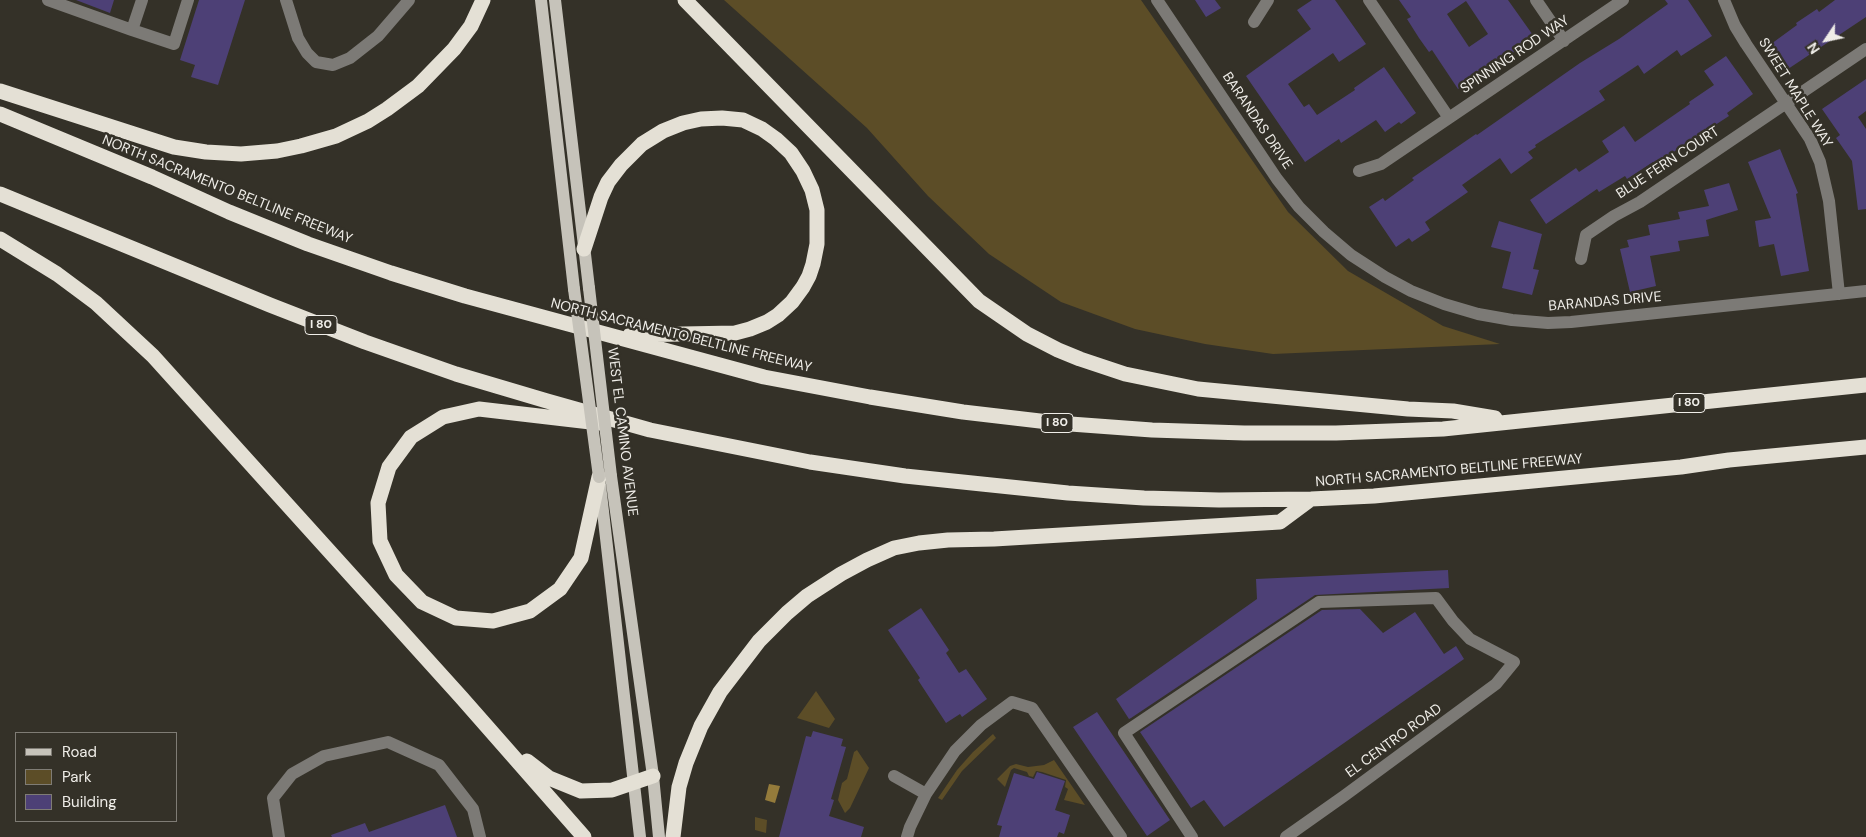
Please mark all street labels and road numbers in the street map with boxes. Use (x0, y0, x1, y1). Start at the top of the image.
street label: SPINNING ROD WAY (1457, 12, 1573, 98)
street label: SWEET MAPLE WAY (1754, 35, 1836, 151)
street label: BARANDAS DRIVE (1218, 69, 1296, 173)
street label: BLUE FERN COURT (1613, 123, 1723, 203)
street label: NORTH SACRAMENTO BELTLINE FREEWAY (99, 132, 355, 248)
street label: BARANDAS DRIVE (1548, 289, 1662, 315)
street label: NORTH SACRAMENTO BELTLINE FREEWAY (549, 295, 813, 377)
road number: I 80 (305, 316, 337, 334)
street label: WEST EL CAMINO AVENUE (603, 346, 641, 518)
road number: I 80 (1673, 393, 1705, 412)
road number: I 80 (1041, 413, 1073, 432)
street label: NORTH SACRAMENTO BELTLINE FREEWAY (1315, 451, 1583, 491)
street label: EL CENTRO ROAD (1343, 700, 1445, 782)

